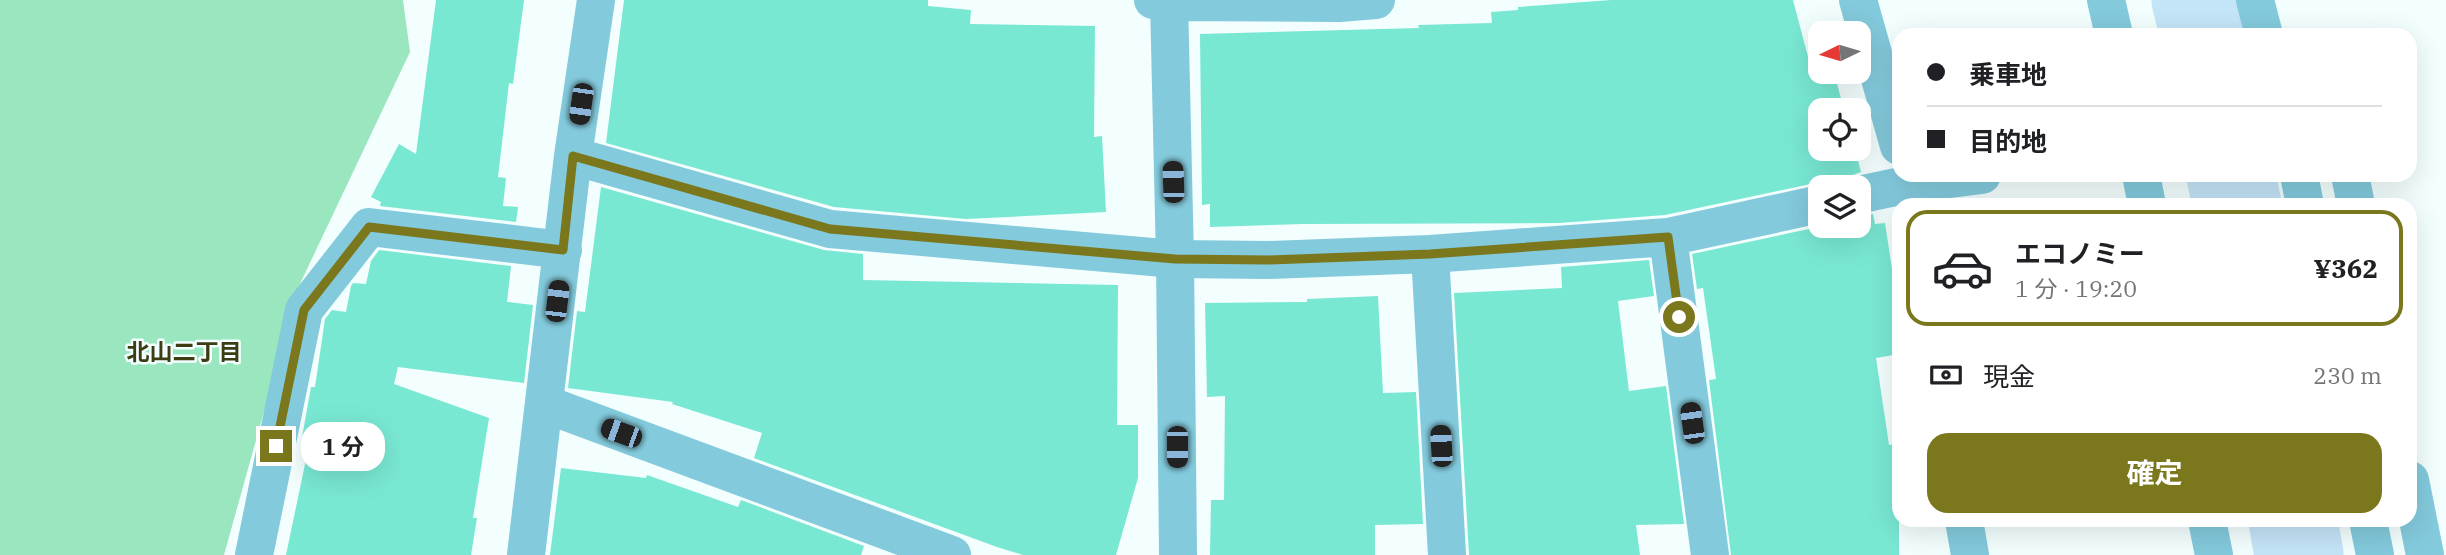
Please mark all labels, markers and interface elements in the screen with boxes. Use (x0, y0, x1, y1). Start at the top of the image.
north arrow (1808, 21, 1871, 84)
map controls (1808, 21, 1871, 238)
text: 乗車地 (1969, 57, 2047, 91)
car (568, 82, 595, 126)
button: locate (1808, 98, 1871, 161)
text: 目的地 (1969, 124, 2047, 158)
car (1162, 161, 1185, 203)
button: layers (1808, 175, 1871, 238)
text: エコノミー (2015, 236, 2145, 270)
icon: car (1931, 237, 1994, 300)
text: ¥362 (2313, 251, 2378, 285)
text: 1 分 · 19:20 (2015, 273, 2137, 303)
car (545, 279, 570, 323)
route start (1663, 301, 1695, 333)
district label: 北山二丁目 (127, 336, 242, 366)
icon: cash (1927, 356, 1965, 394)
text: 現金 (1983, 359, 2035, 393)
text: 230 m (2313, 360, 2382, 390)
car (1679, 401, 1706, 445)
car (598, 416, 645, 450)
callout: 1 分 (300, 422, 384, 471)
car (1430, 424, 1453, 468)
car (1167, 426, 1188, 468)
route end (260, 430, 292, 462)
text: 1 分 (322, 431, 364, 461)
button: 確定 (1927, 433, 2382, 513)

